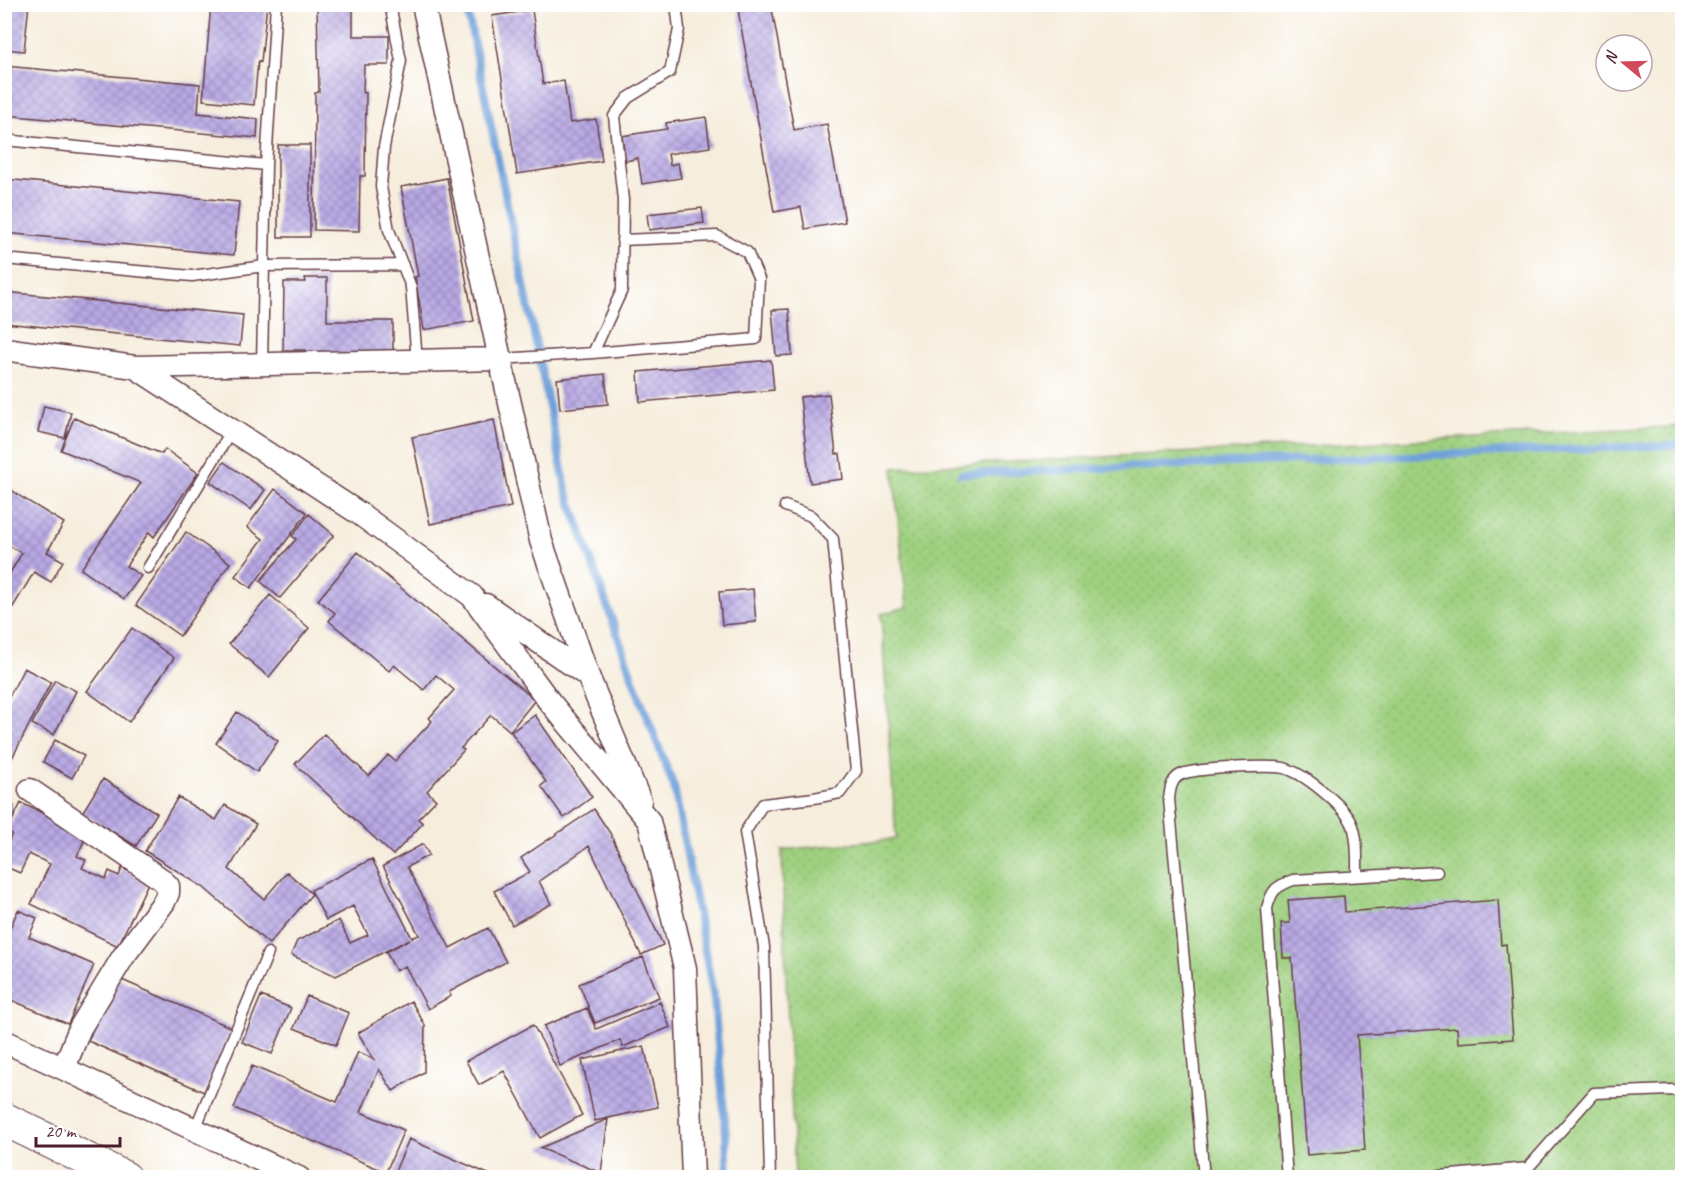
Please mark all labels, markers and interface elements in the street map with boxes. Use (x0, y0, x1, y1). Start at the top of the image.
north arrow (1594, 33, 1654, 93)
text: N (1600, 48, 1623, 66)
scale bar (36, 1110, 120, 1148)
text: 20 m (45, 1120, 78, 1142)

